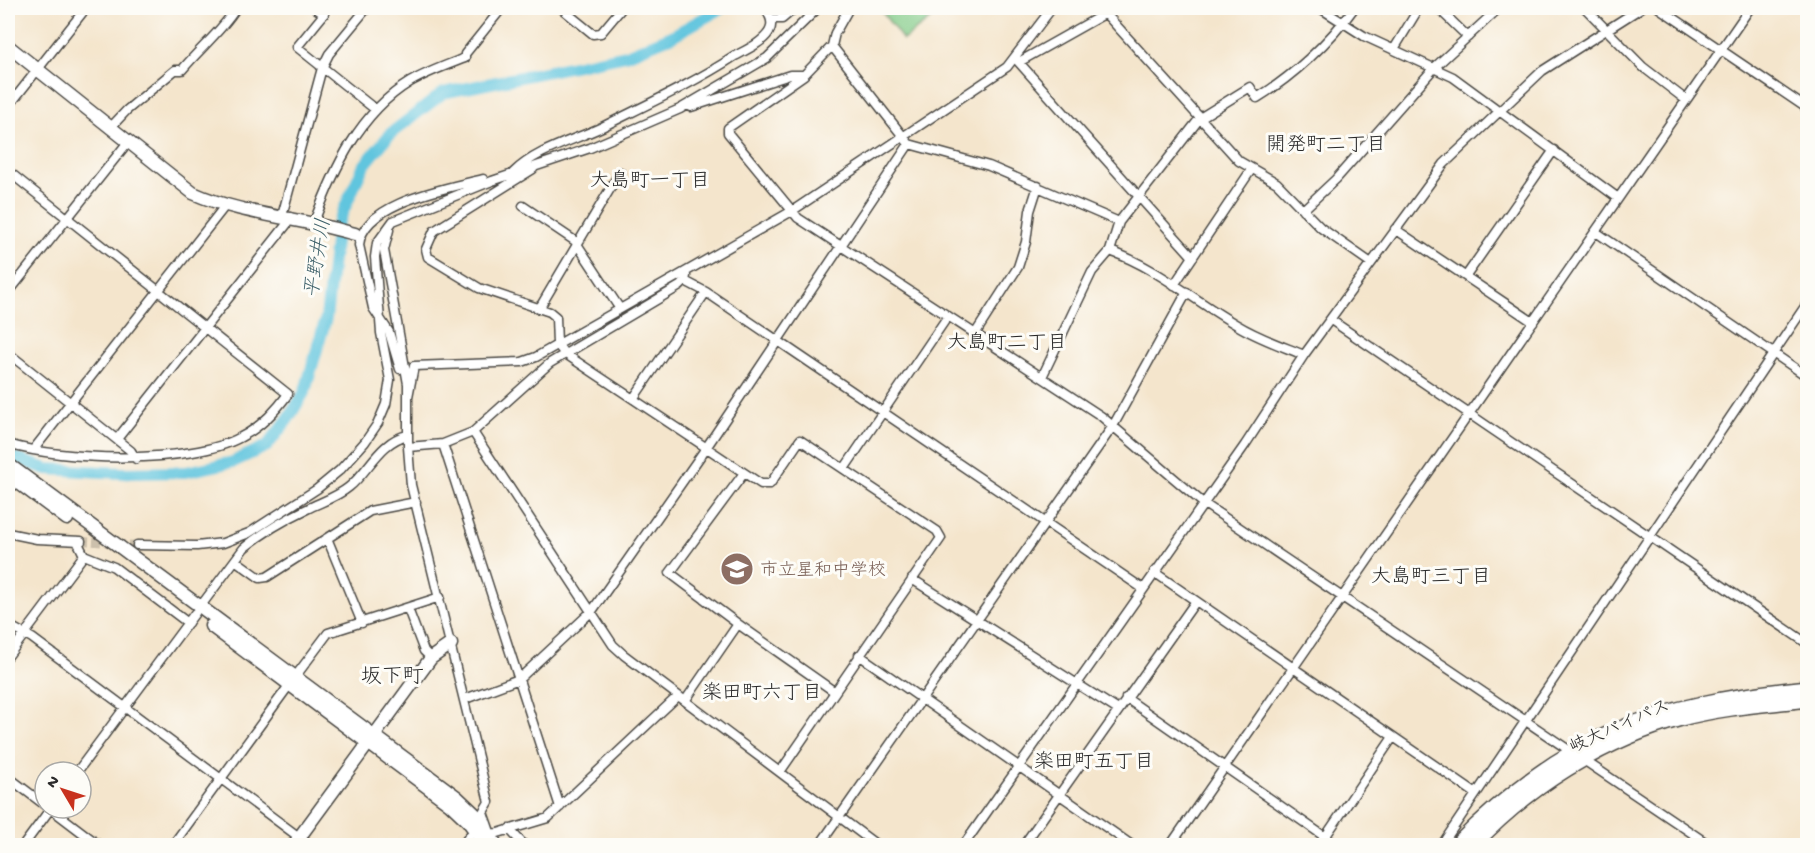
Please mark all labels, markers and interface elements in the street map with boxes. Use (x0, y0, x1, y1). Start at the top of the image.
district label: 開発町二丁目 (1266, 134, 1386, 158)
district label: 大島町一丁目 (590, 169, 710, 194)
water label: 平野井川 (300, 217, 337, 300)
district label: 大島町二丁目 (947, 331, 1067, 356)
school or university icon: 市立星和中学校 (719, 551, 755, 587)
place label: 市立星和中学校 (760, 560, 886, 582)
district label: 大島町三丁目 (1371, 565, 1491, 590)
district label: 坂下町 (361, 666, 424, 691)
district label: 楽田町六丁目 (702, 681, 822, 706)
street label: 岐大バイパス (1566, 695, 1673, 759)
district label: 楽田町五丁目 (1034, 750, 1154, 775)
north arrow (33, 760, 93, 820)
text: N (43, 772, 65, 793)

